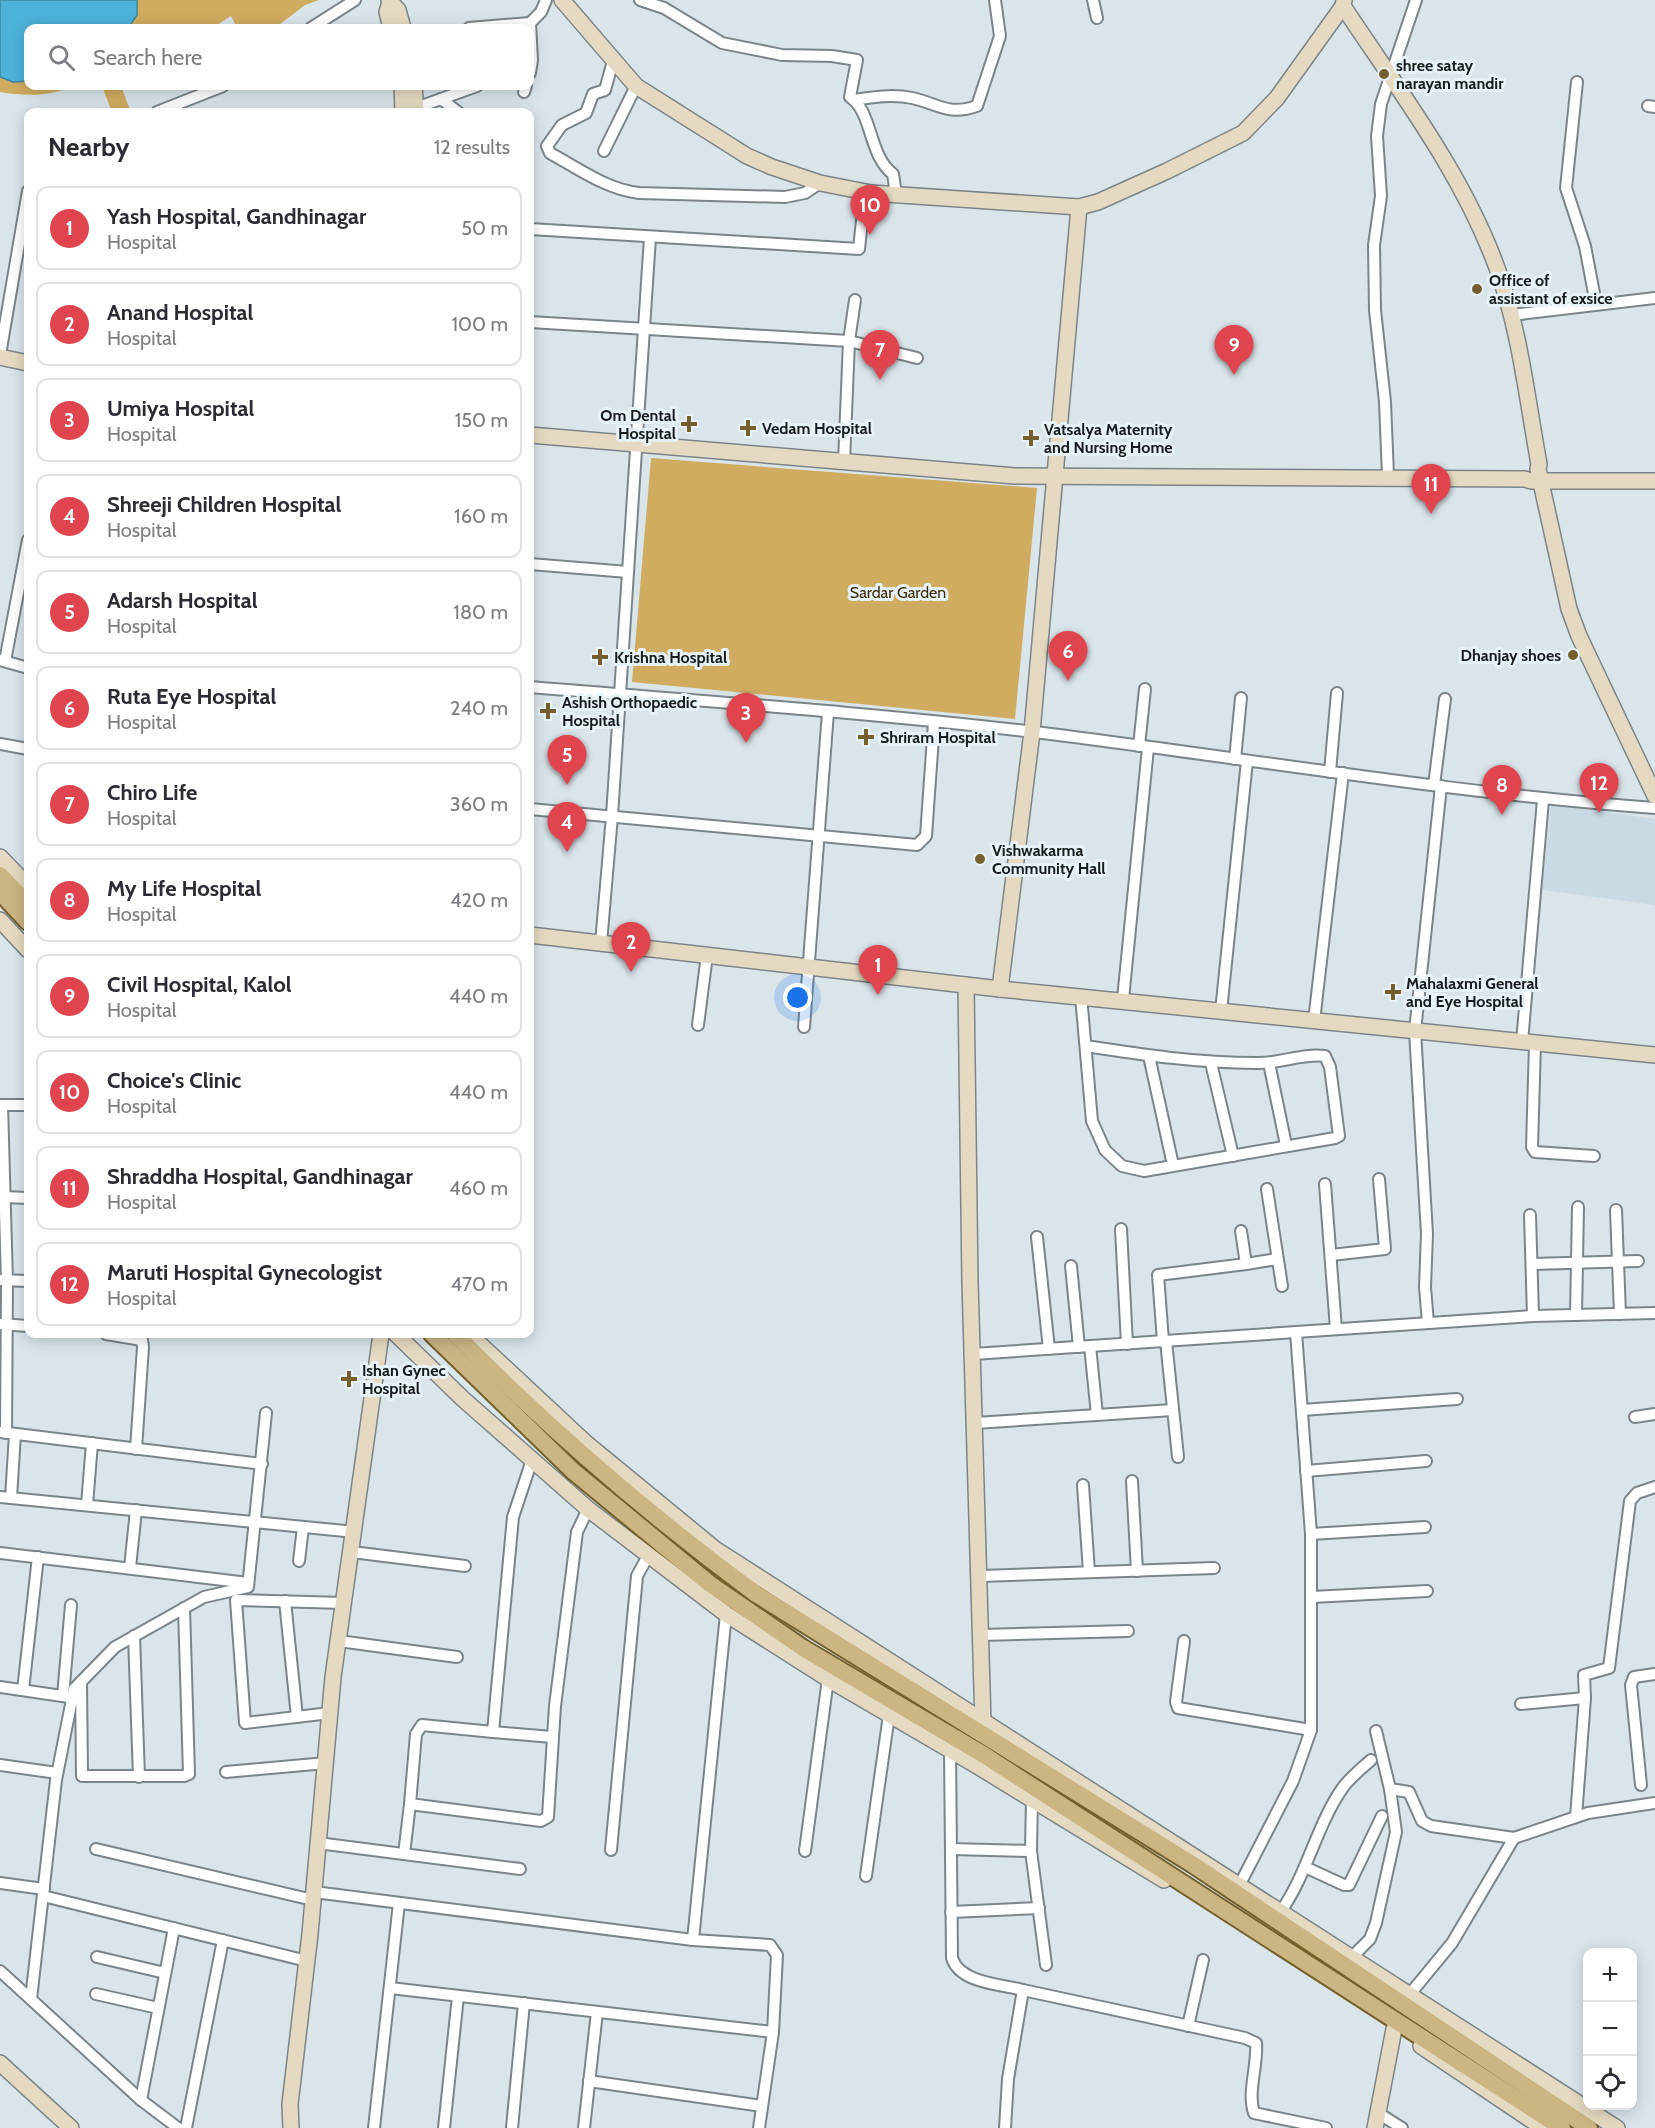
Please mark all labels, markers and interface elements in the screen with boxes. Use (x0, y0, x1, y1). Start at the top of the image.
search box (24, 24, 534, 90)
icon: search (45, 41, 78, 74)
text: Search here (93, 44, 202, 71)
place label: shree satay narayan mandir (1396, 56, 1504, 93)
marker: shree satay narayan mandir (1377, 67, 1391, 81)
text: Nearby (48, 131, 129, 163)
text: 12 results (434, 135, 510, 159)
pin: 10 (850, 186, 890, 235)
text: Yash Hospital, Gandhinagar (107, 203, 366, 230)
text: 1 (66, 216, 73, 240)
text: 50 m (461, 216, 508, 240)
text: Hospital (107, 230, 177, 254)
place label: Office of assistant of exsice (1489, 271, 1613, 308)
marker: Office of assistant of exsice (1470, 282, 1484, 296)
text: Anand Hospital (107, 299, 253, 326)
text: 2 (64, 312, 75, 336)
text: 100 m (452, 312, 508, 336)
text: Hospital (107, 326, 177, 350)
pin: 9 (1214, 326, 1254, 375)
pin: 7 (860, 330, 900, 380)
text: Umiya Hospital (107, 395, 254, 422)
place label: Om Dental Hospital (600, 406, 676, 443)
text: 3 (64, 408, 75, 432)
text: 150 m (455, 408, 508, 432)
marker: Om Dental Hospital (680, 415, 698, 433)
marker: Vedam Hospital (739, 419, 757, 437)
place label: Vedam Hospital (762, 419, 872, 438)
place label: Vatsalya Maternity and Nursing Home (1044, 420, 1173, 457)
text: Hospital (107, 422, 177, 446)
marker: Vatsalya Maternity and Nursing Home (1022, 429, 1040, 447)
pin: 11 (1412, 464, 1450, 514)
text: Shreeji Children Hospital (107, 491, 341, 518)
text: 4 (63, 504, 76, 528)
text: 160 m (454, 504, 508, 528)
text: Hospital (107, 518, 177, 542)
park label: Sardar Garden (850, 583, 946, 602)
text: Adarsh Hospital (107, 587, 257, 614)
text: 5 (64, 600, 75, 624)
text: 180 m (453, 600, 508, 624)
text: Hospital (107, 614, 177, 638)
pin: 6 (1048, 632, 1088, 681)
place label: Dhanjay shoes (1461, 646, 1561, 665)
marker: Krishna Hospital (591, 648, 609, 666)
place label: Krishna Hospital (614, 648, 727, 667)
marker: Dhanjay shoes (1566, 648, 1580, 662)
text: Ruta Eye Hospital (107, 683, 276, 710)
place label: Ashish Orthopaedic Hospital (562, 693, 697, 730)
pin: 3 (726, 694, 766, 743)
text: 6 (64, 696, 75, 720)
text: 240 m (450, 696, 508, 720)
marker: Ashish Orthopaedic Hospital (539, 702, 557, 720)
text: Hospital (107, 710, 177, 734)
marker: Shriram Hospital (857, 728, 875, 746)
place label: Shriram Hospital (880, 728, 996, 747)
pin: 5 (548, 736, 586, 785)
pin: 12 (1580, 764, 1618, 813)
pin: 8 (1482, 766, 1522, 815)
text: Chiro Life (107, 779, 197, 806)
text: 7 (64, 792, 75, 816)
text: 360 m (450, 792, 508, 816)
pin: 4 (548, 802, 586, 852)
text: Hospital (107, 806, 177, 830)
place label: Vishwakarma Community Hall (992, 841, 1106, 878)
marker: Vishwakarma Community Hall (973, 852, 987, 866)
text: My Life Hospital (107, 875, 261, 902)
text: 8 (63, 888, 76, 912)
text: 420 m (450, 888, 508, 912)
text: Hospital (107, 902, 177, 926)
pin: 2 (612, 922, 650, 972)
pin: 1 (858, 946, 898, 995)
text: Civil Hospital, Kalol (107, 971, 292, 998)
place label: Mahalaxmi General and Eye Hospital (1406, 974, 1539, 1011)
your location (783, 983, 812, 1012)
marker: Mahalaxmi General and Eye Hospital (1384, 983, 1402, 1001)
text: 9 (64, 984, 75, 1008)
text: 440 m (449, 984, 508, 1008)
text: Hospital (107, 998, 177, 1022)
text: Choice's Clinic (107, 1067, 241, 1094)
text: 10 (59, 1080, 80, 1104)
text: 440 m (449, 1080, 508, 1104)
text: Hospital (107, 1094, 177, 1118)
text: Shraddha Hospital, Gandhinagar (107, 1163, 413, 1190)
text: 11 (62, 1176, 77, 1200)
text: 460 m (449, 1176, 508, 1200)
text: Hospital (107, 1190, 177, 1214)
text: Maruti Hospital Gynecologist (107, 1259, 382, 1286)
text: 12 (61, 1272, 78, 1296)
text: 470 m (451, 1272, 508, 1296)
text: Hospital (107, 1286, 177, 1310)
place label: Ishan Gynec Hospital (362, 1361, 446, 1398)
marker: Ishan Gynec Hospital (340, 1370, 358, 1388)
map controls (1583, 1948, 1637, 2110)
button: + (1583, 1948, 1637, 2002)
button: − (1583, 2002, 1637, 2056)
button: locate (1583, 2056, 1637, 2110)

